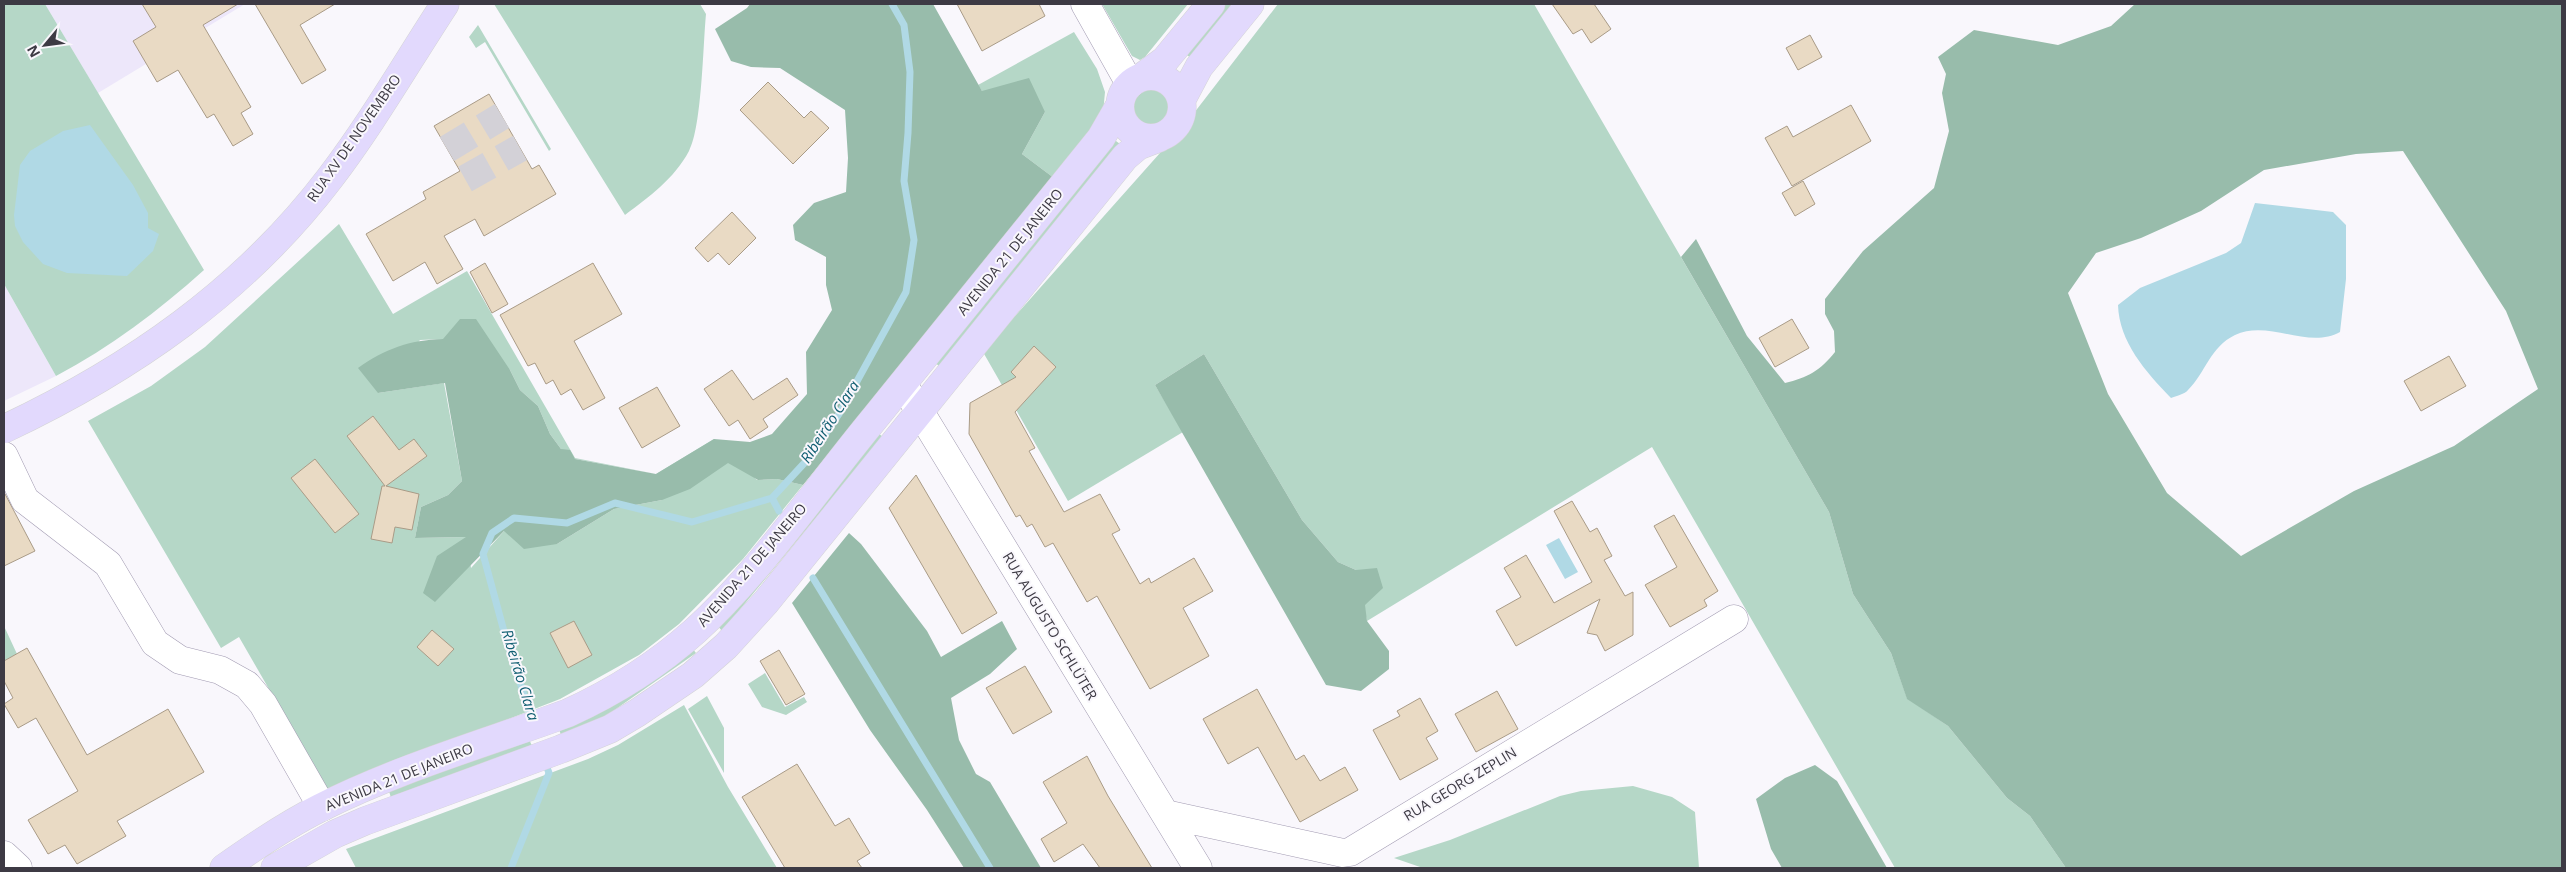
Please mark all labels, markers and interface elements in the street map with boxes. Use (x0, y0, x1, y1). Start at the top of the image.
north arrow (20, 20, 70, 70)
text: N (22, 42, 44, 61)
street label: RUA XV DE NOVEMBRO (302, 70, 405, 205)
street label: AVENIDA 21 DE JANEIRO (953, 184, 1067, 319)
water label: Ribeirão Clara (795, 376, 864, 467)
street label: AVENIDA 21 DE JANEIRO (693, 499, 811, 630)
street label: RUA AUGUSTO SCHLÜTER (999, 548, 1102, 703)
water label: Ribeirão Clara (498, 627, 544, 723)
street label: AVENIDA 21 DE JANEIRO (322, 738, 476, 815)
street label: RUA GEORG ZEPLIN (1400, 742, 1520, 825)

